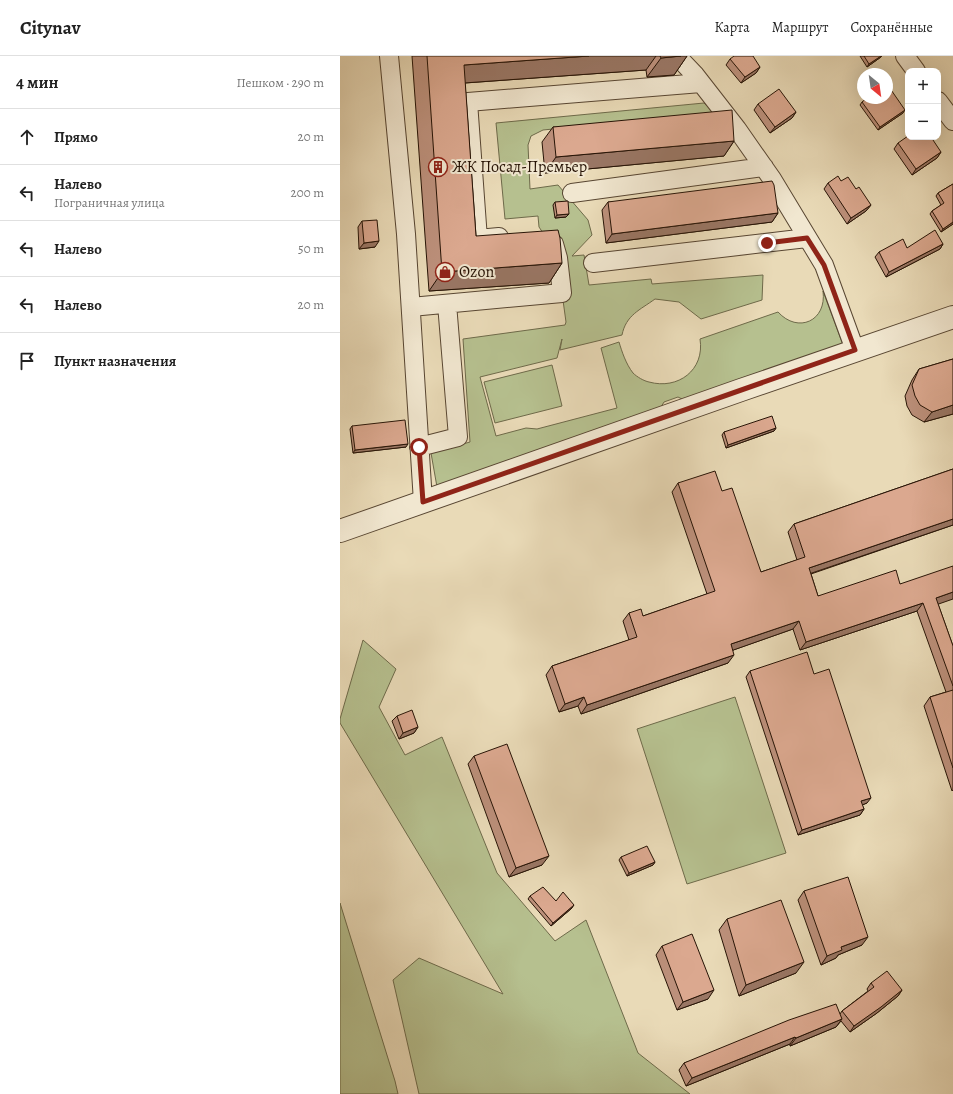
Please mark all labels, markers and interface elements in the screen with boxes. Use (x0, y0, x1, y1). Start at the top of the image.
text: Citynav (20, 15, 81, 41)
text: Карта (715, 18, 750, 37)
text: Маршрут (772, 18, 828, 37)
text: Сохранённые (850, 18, 933, 37)
north arrow (857, 68, 893, 104)
map controls (905, 68, 941, 140)
button: + (905, 68, 941, 104)
text: 4 мин (16, 71, 59, 94)
text: Пешком · 290 m (237, 74, 324, 91)
button: − (905, 104, 941, 140)
icon: ahead (16, 126, 38, 148)
text: Прямо (54, 127, 98, 147)
text: 20 m (298, 128, 324, 145)
building icon: ЖК Посад-Премьер (427, 156, 449, 178)
place label: ЖК Посад-Премьер (452, 156, 587, 178)
text: Налево (54, 174, 102, 194)
icon: left (16, 182, 38, 204)
text: 200 m (291, 184, 324, 201)
text: Пограничная улица (54, 194, 165, 211)
route end (758, 234, 776, 252)
icon: left (16, 238, 38, 260)
text: Налево (54, 239, 102, 259)
text: 50 m (298, 240, 324, 257)
shop icon: Ozon (434, 261, 456, 283)
place label: Ozon (459, 261, 494, 283)
icon: left (16, 294, 38, 316)
text: Налево (54, 295, 102, 315)
text: 20 m (298, 296, 324, 313)
icon: arrive (16, 350, 38, 372)
text: Пункт назначения (54, 351, 176, 371)
route start (410, 438, 428, 456)

